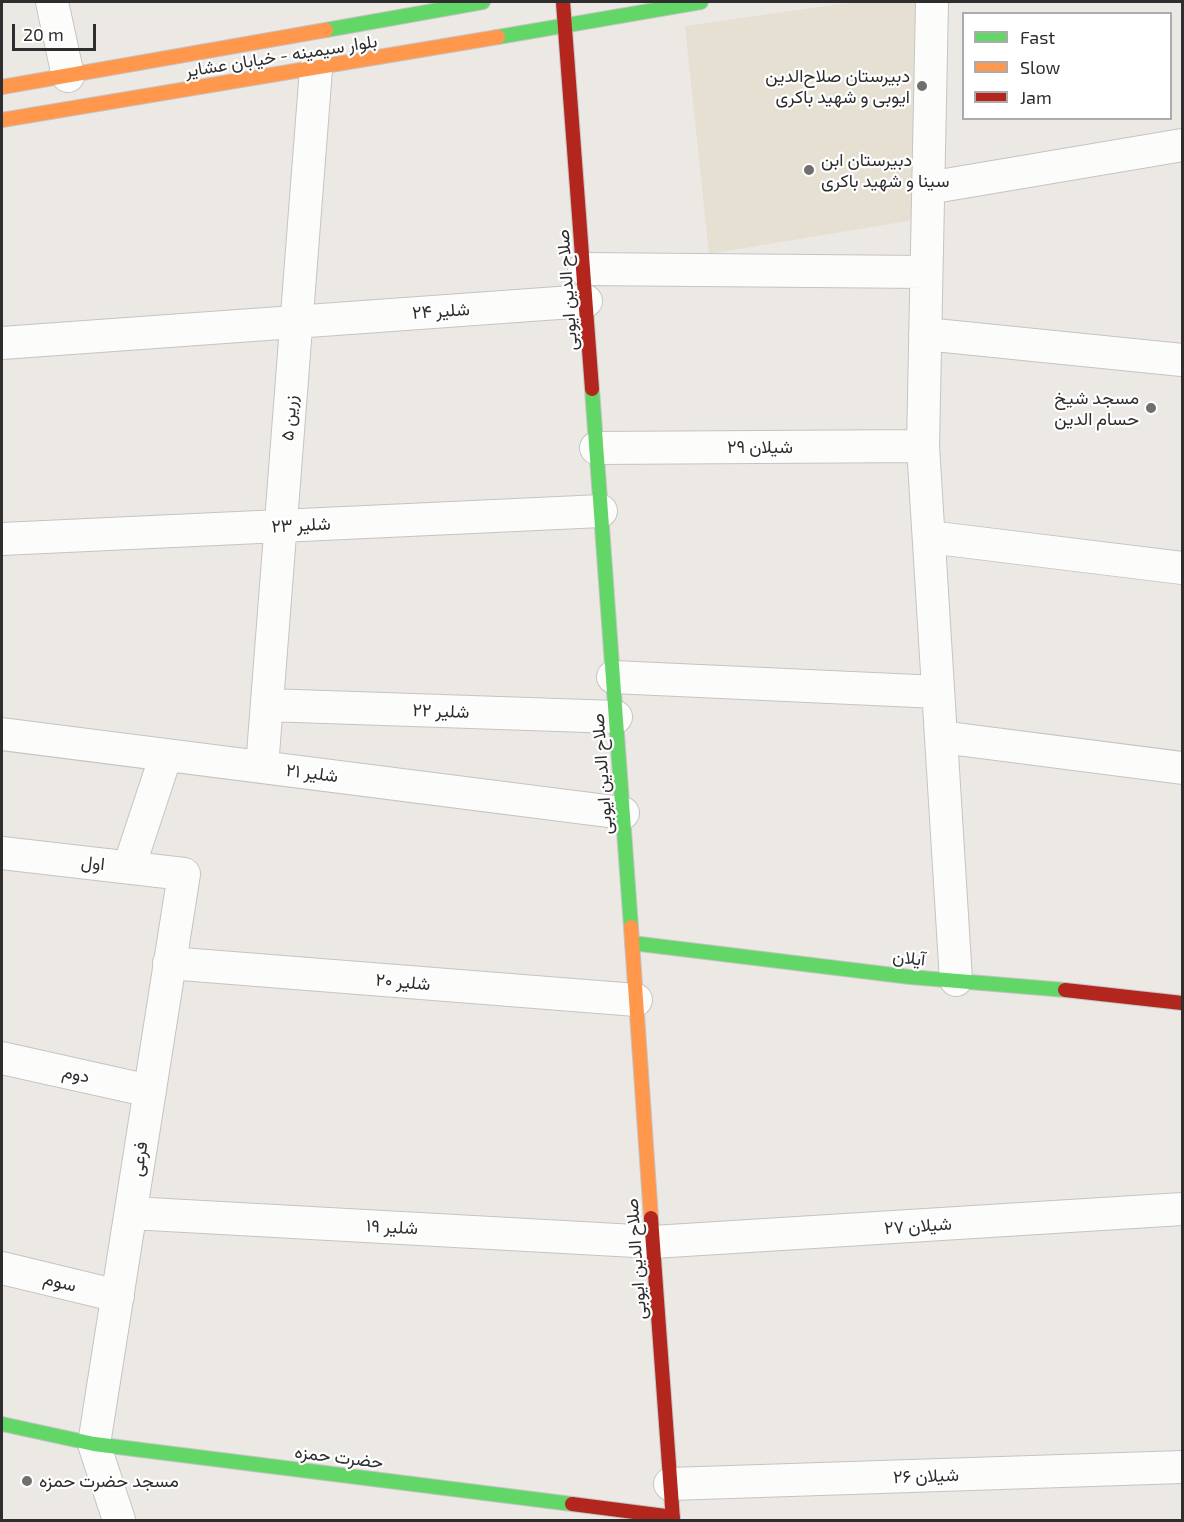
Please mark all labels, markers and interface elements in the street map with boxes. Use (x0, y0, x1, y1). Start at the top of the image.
scale bar (15, 12, 99, 50)
legend (962, 12, 1172, 120)
text: 20 m (23, 23, 64, 45)
text: Fast (1020, 26, 1055, 48)
street label: بلوار سیمینه - خیابان عشایر (183, 30, 379, 82)
text: Slow (1020, 56, 1060, 78)
place label: دبیرستان صلاح‌الدین ایوبی و شهید باکری (765, 65, 910, 107)
marker: دبیرستان صلاح‌الدین ایوبی و شهید باکری (915, 79, 929, 93)
text: Jam (1020, 86, 1052, 108)
place label: دبیرستان ابن سینا و شهید باکری (821, 149, 949, 192)
marker: دبیرستان ابن سینا و شهید باکری (802, 163, 816, 177)
street label: صلاح الدین ایوبی (552, 229, 582, 351)
street label: شلیر ۲۴ (411, 298, 471, 324)
place label: مسجد شیخ حسام الدین (1054, 387, 1139, 430)
street label: زرین ۵ (277, 394, 301, 442)
marker: مسجد شیخ حسام الدین (1144, 401, 1158, 415)
street label: شیلان ۲۹ (727, 436, 793, 458)
street label: شلیر ۲۳ (271, 513, 331, 537)
street label: شلیر ۲۲ (412, 699, 470, 723)
street label: صلاح الدین ایوبی (587, 713, 617, 835)
street label: شلیر ۲۱ (285, 759, 339, 787)
street label: اول (80, 851, 106, 875)
street label: آیلان (892, 946, 926, 970)
street label: شلیر ۲۰ (375, 969, 431, 995)
street label: دوم (60, 1061, 92, 1087)
street label: فرعی (126, 1140, 152, 1178)
street label: صلاح الدین ایوبی (621, 1198, 651, 1320)
street label: شیلان ۲۷ (883, 1213, 953, 1239)
street label: شلیر ۱۹ (366, 1215, 418, 1239)
street label: سوم (41, 1268, 79, 1296)
street label: حضرت حمزه (293, 1441, 385, 1473)
street label: شیلان ۲۶ (893, 1464, 959, 1488)
place label: مسجد حضرت حمزه (39, 1470, 179, 1492)
marker: مسجد حضرت حمزه (20, 1474, 34, 1488)

